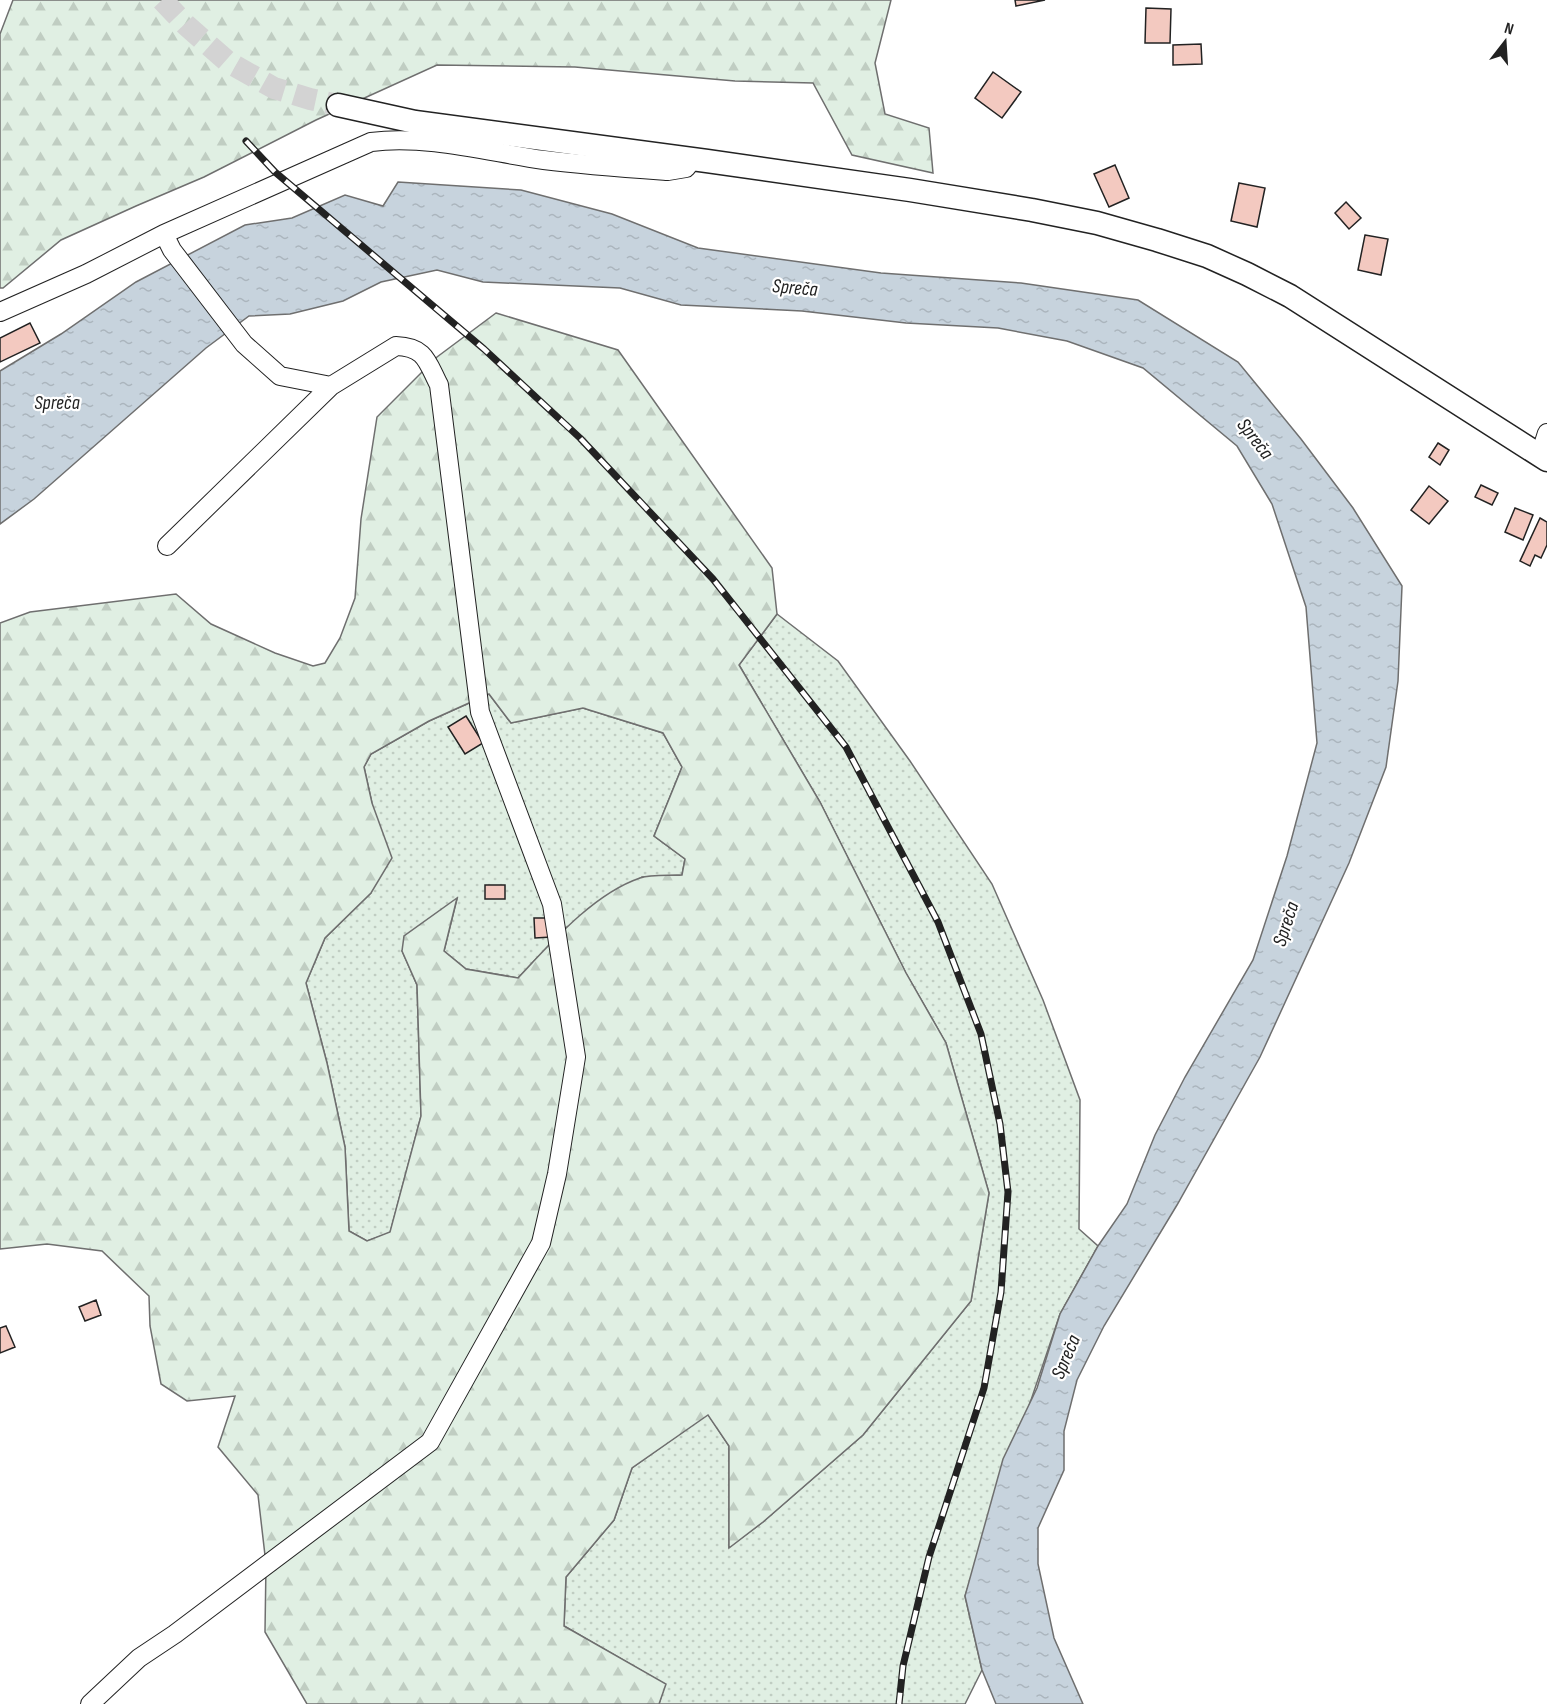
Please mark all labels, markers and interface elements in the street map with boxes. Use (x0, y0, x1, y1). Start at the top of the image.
north arrow (1475, 12, 1535, 72)
text: N (1502, 19, 1516, 39)
water label: Spreča (771, 274, 819, 302)
water label: Spreča (34, 391, 80, 415)
water label: Spreča (1232, 414, 1278, 464)
water label: Spreča (1268, 899, 1304, 949)
water label: Spreča (1046, 1331, 1086, 1383)

